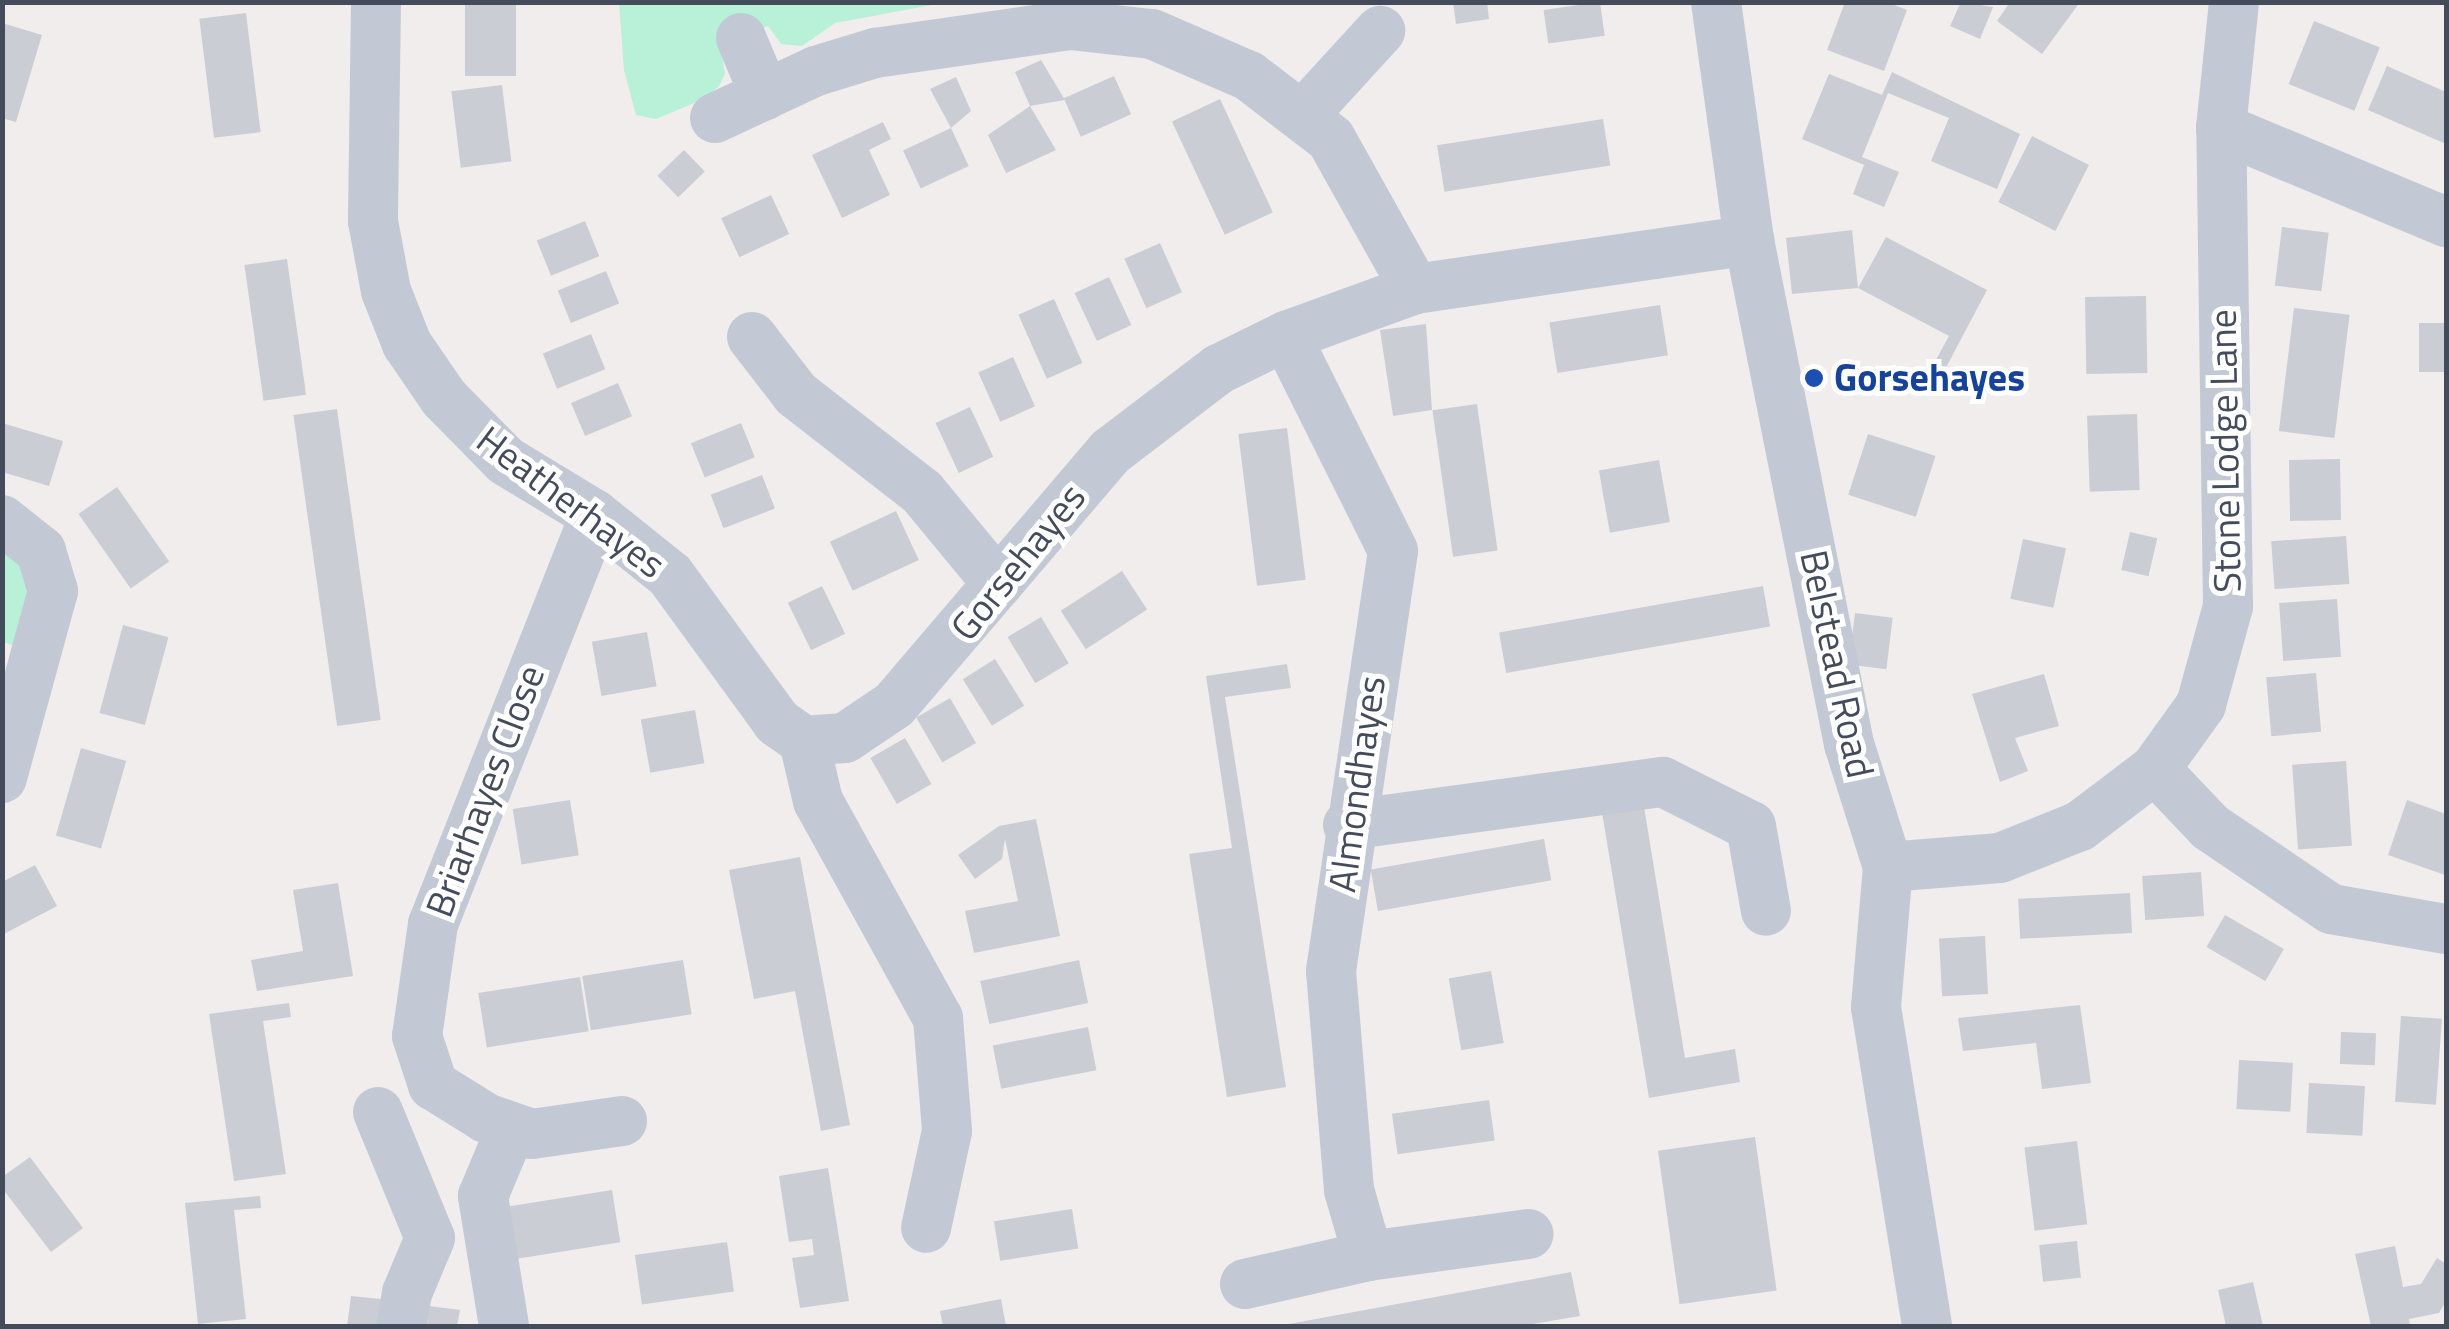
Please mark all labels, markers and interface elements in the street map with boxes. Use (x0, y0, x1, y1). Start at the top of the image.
street label: Stone Lodge Lane (2200, 309, 2250, 593)
place label: Gorsehayes (1834, 355, 2025, 401)
marker: Gorsehayes (1803, 367, 1825, 389)
street label: Heatherhayes (468, 416, 674, 588)
street label: Gorsehayes (941, 475, 1095, 649)
street label: Belstead Road (1791, 546, 1883, 782)
street label: Briarhayes Close (416, 659, 554, 923)
street label: Almondhayes (1319, 673, 1395, 895)

